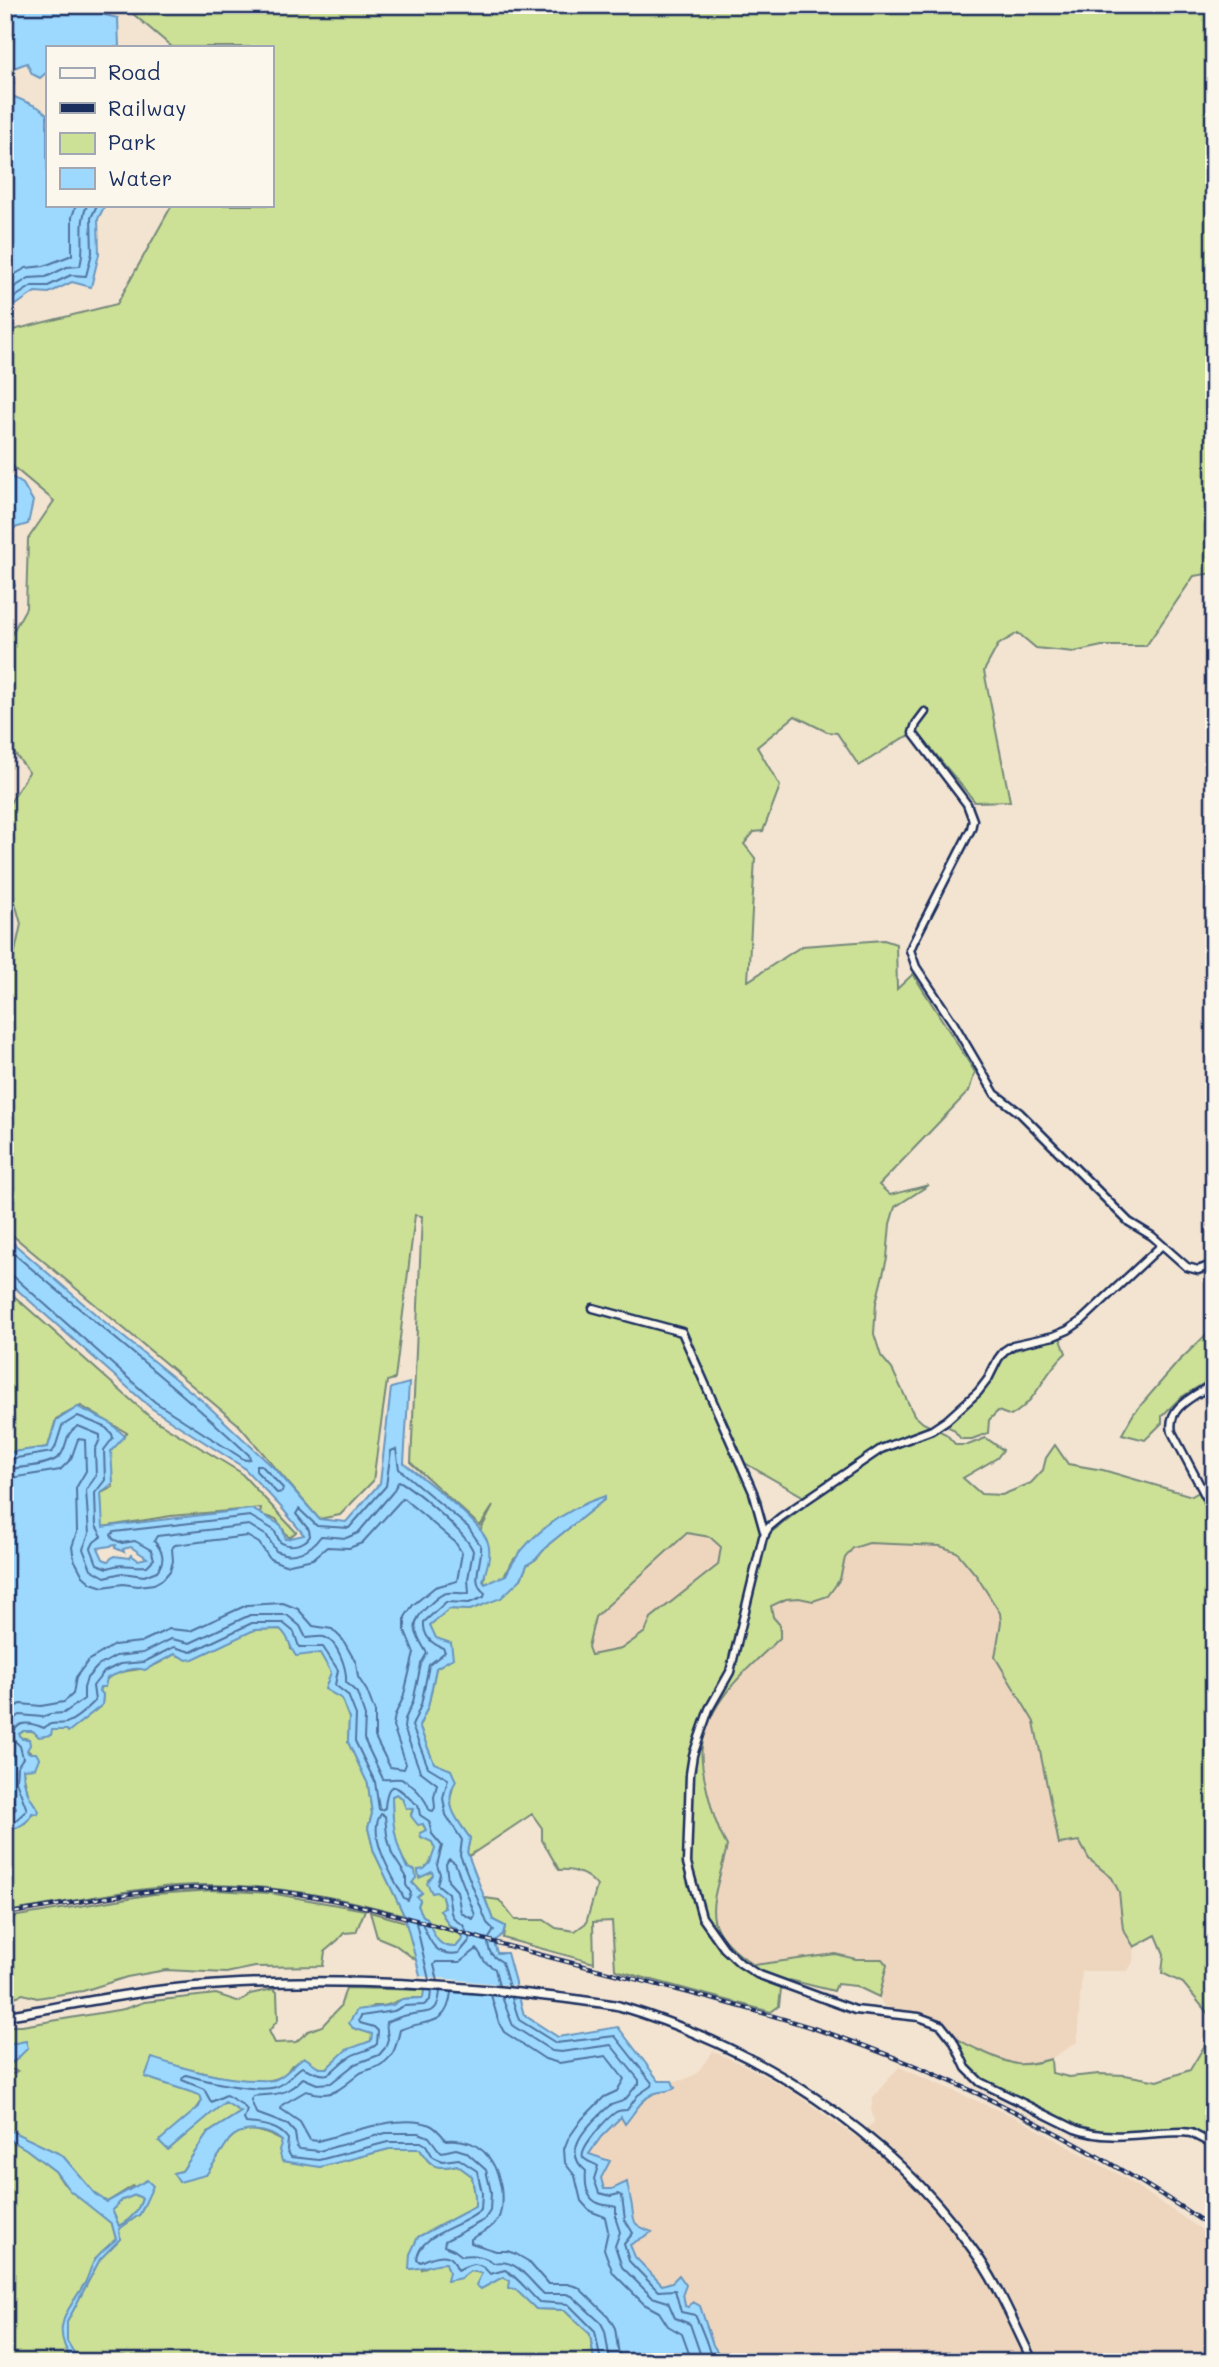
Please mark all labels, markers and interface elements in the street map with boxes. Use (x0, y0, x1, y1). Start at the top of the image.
legend (46, 46, 273, 206)
text: Road (108, 58, 160, 85)
text: Railway (108, 94, 187, 121)
text: Park (108, 128, 156, 155)
text: Water (108, 164, 172, 191)

